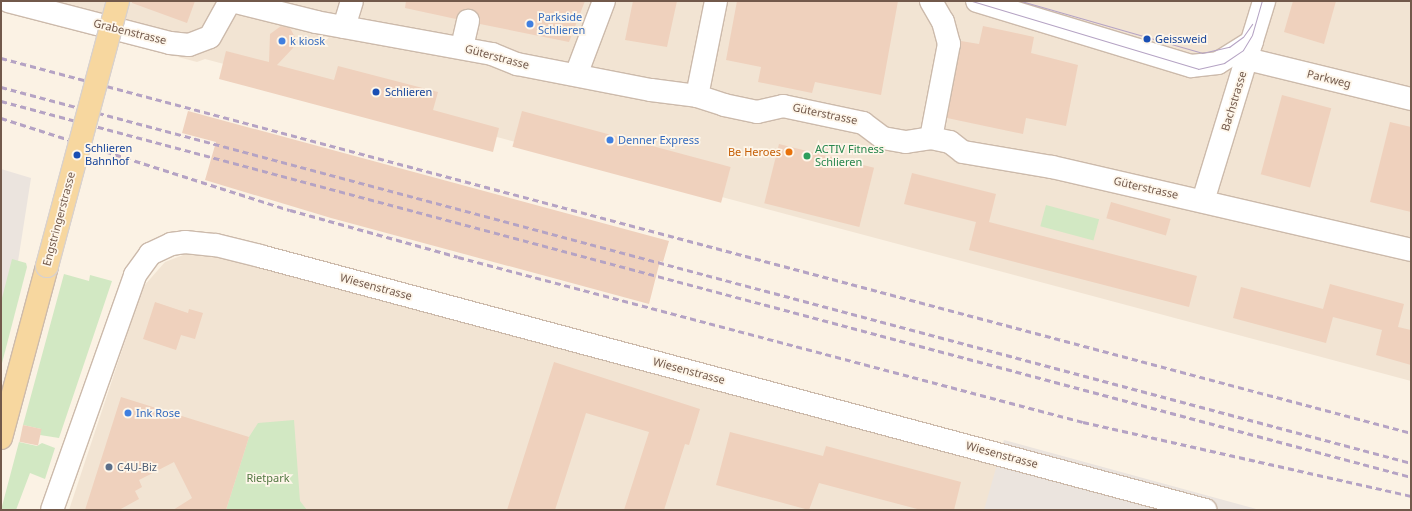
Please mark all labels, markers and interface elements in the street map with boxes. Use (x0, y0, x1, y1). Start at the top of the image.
place label: Parkside Schlieren (538, 11, 585, 37)
street label: Grabenstrasse (92, 17, 168, 47)
marker: Parkside Schlieren (525, 19, 535, 29)
place label: Geissweid (1155, 32, 1207, 46)
place label: k kiosk (290, 34, 325, 48)
marker: Geissweid (1142, 34, 1152, 44)
marker: k kiosk (277, 36, 287, 46)
street label: Güterstrasse (463, 42, 531, 72)
street label: Parkweg (1306, 67, 1352, 91)
street label: Bachstrasse (1219, 69, 1249, 133)
place label: Schlieren (385, 85, 432, 99)
marker: Schlieren (370, 86, 382, 98)
street label: Güterstrasse (791, 101, 859, 127)
place label: Denner Express (618, 133, 699, 147)
marker: Denner Express (605, 135, 615, 145)
place label: Schlieren Bahnhof (85, 142, 132, 168)
place label: ACTIV Fitness Schlieren (815, 143, 884, 169)
place label: Be Heroes (728, 145, 781, 159)
marker: Be Heroes (784, 147, 794, 157)
marker: Schlieren Bahnhof (72, 150, 82, 160)
marker: ACTIV Fitness Schlieren (802, 151, 812, 161)
street label: Engstringerstrasse (40, 170, 78, 268)
street label: Güterstrasse (1112, 174, 1180, 202)
street label: Wiesenstrasse (339, 271, 413, 303)
street label: Wiesenstrasse (652, 355, 726, 387)
place label: Ink Rose (136, 406, 180, 420)
marker: Ink Rose (123, 408, 133, 418)
street label: Wiesenstrasse (965, 439, 1039, 471)
place label: C4U-Biz (117, 460, 157, 474)
marker: C4U-Biz (104, 462, 114, 472)
park label: Rietpark (246, 471, 290, 485)

